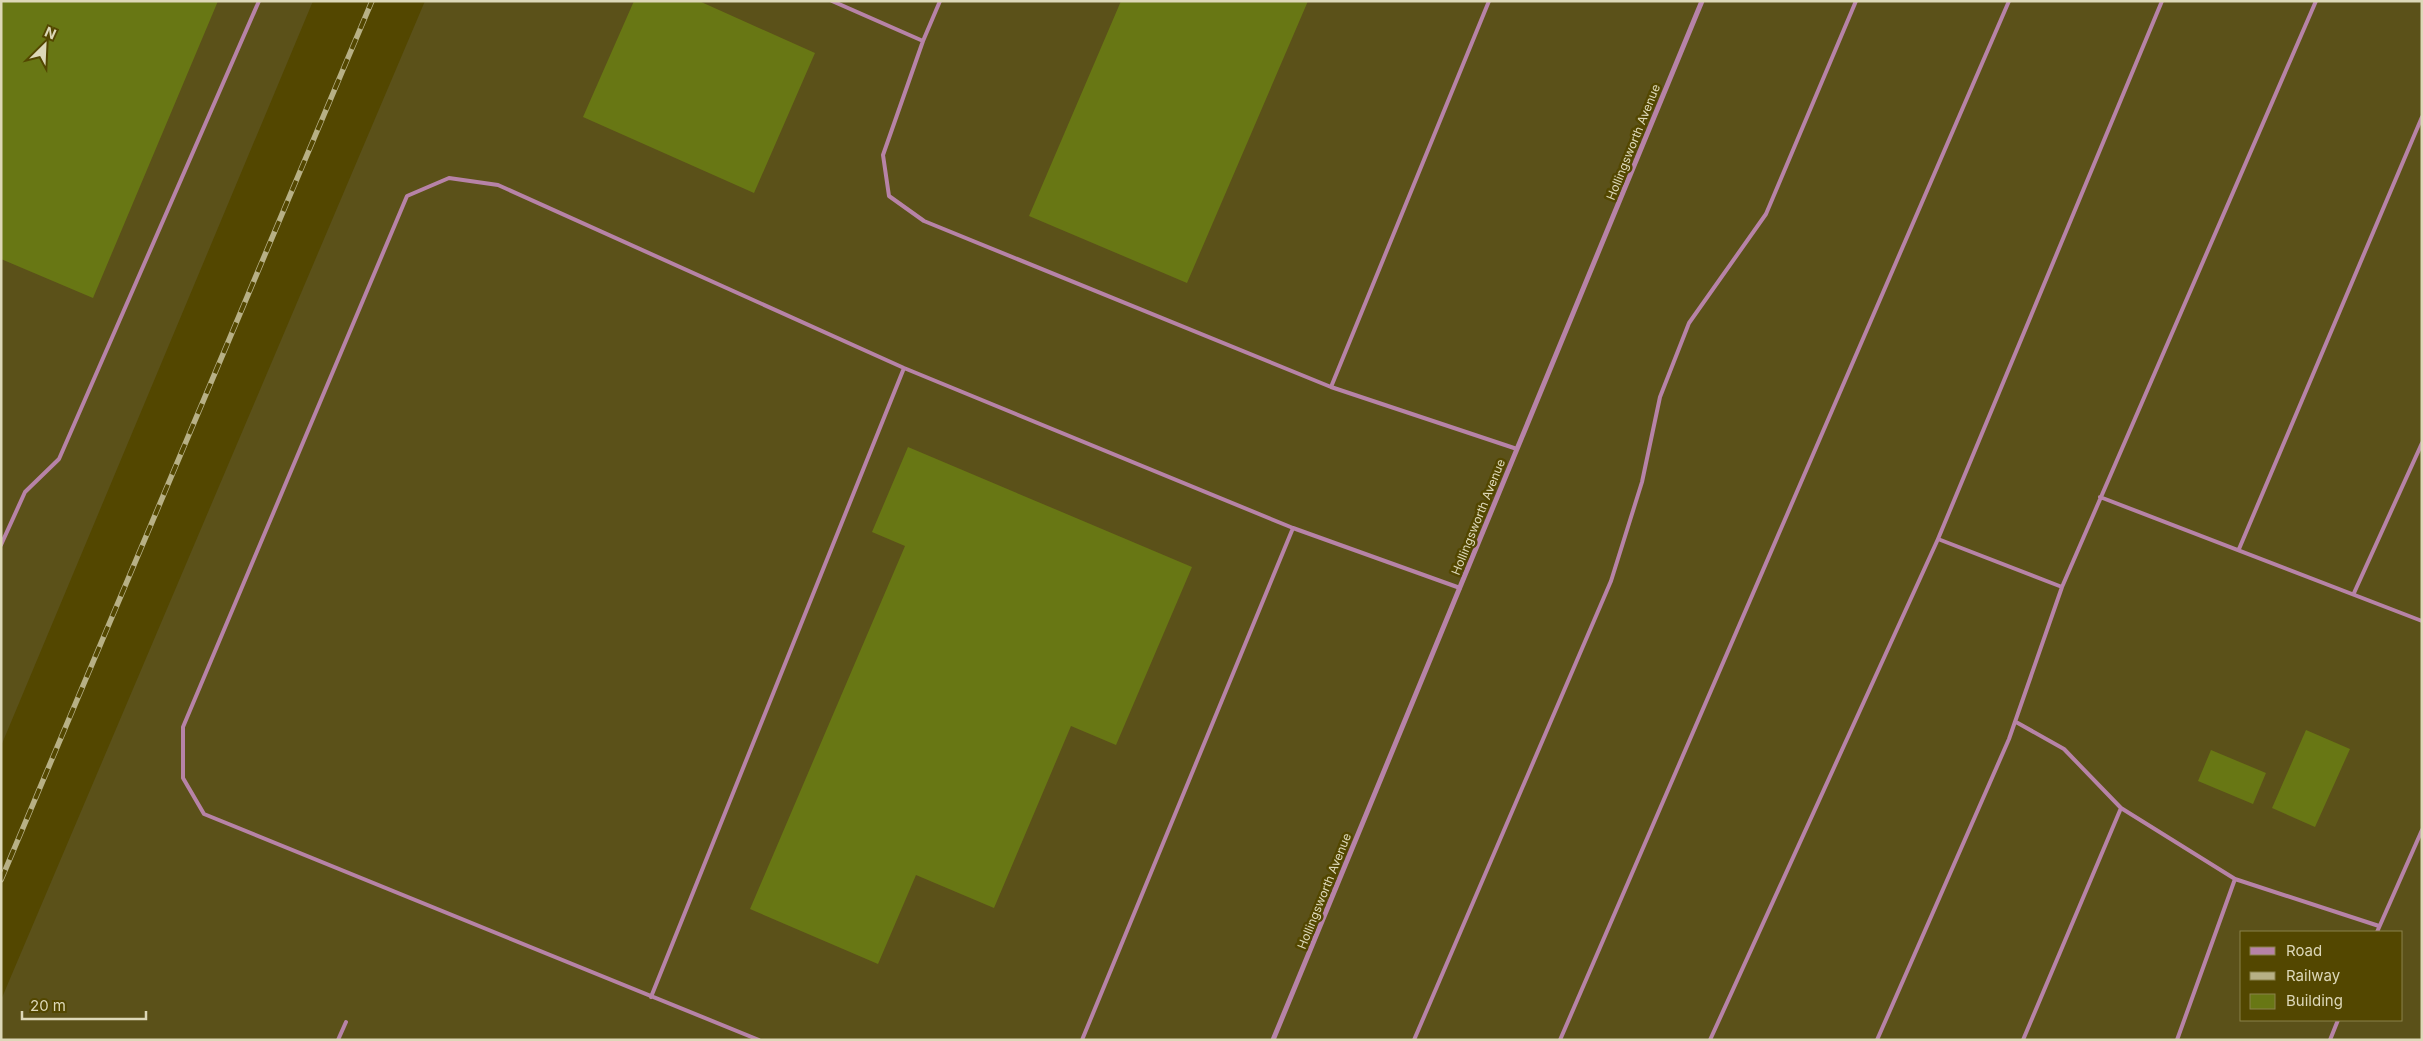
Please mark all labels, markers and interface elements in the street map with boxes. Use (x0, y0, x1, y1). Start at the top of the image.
north arrow (20, 20, 70, 70)
text: N (42, 23, 59, 43)
street label: Hollingsworth Avenue (1603, 82, 1663, 202)
street label: Hollingsworth Avenue (1448, 457, 1508, 577)
street label: Hollingsworth Avenue (1294, 831, 1354, 951)
legend (2240, 931, 2403, 1021)
text: Road (2286, 941, 2322, 960)
text: Railway (2286, 966, 2341, 985)
scale bar (22, 988, 146, 1020)
text: Building (2286, 991, 2343, 1010)
text: 20 m (30, 996, 66, 1015)

